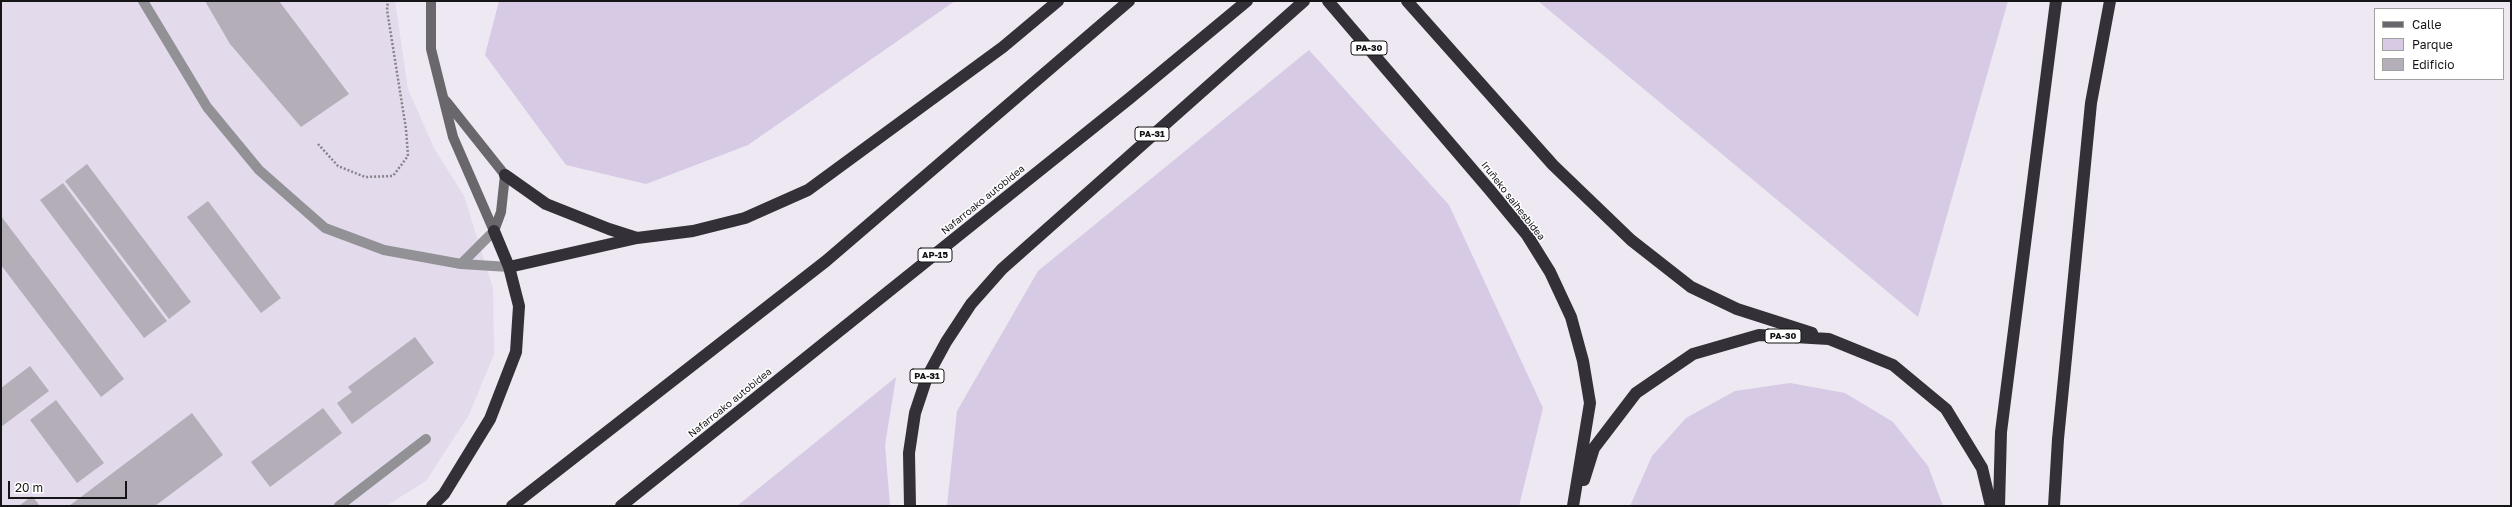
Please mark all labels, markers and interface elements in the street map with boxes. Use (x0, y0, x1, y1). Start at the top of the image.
legend (2374, 8, 2504, 80)
text: Calle (2412, 17, 2441, 32)
text: Parque (2412, 37, 2453, 52)
road number: PA-30 (1351, 41, 1387, 55)
text: Edificio (2412, 57, 2454, 72)
road number: PA-31 (1135, 127, 1169, 141)
street label: Iruñeko saihesbidea (1479, 159, 1547, 243)
street label: Nafarroako autobidea (939, 163, 1027, 237)
road number: AP-15 (918, 248, 952, 262)
road number: PA-30 (1765, 329, 1801, 343)
street label: Nafarroako autobidea (686, 366, 774, 440)
road number: PA-31 (910, 369, 944, 383)
scale bar (10, 473, 129, 499)
text: 20 m (15, 480, 43, 495)

